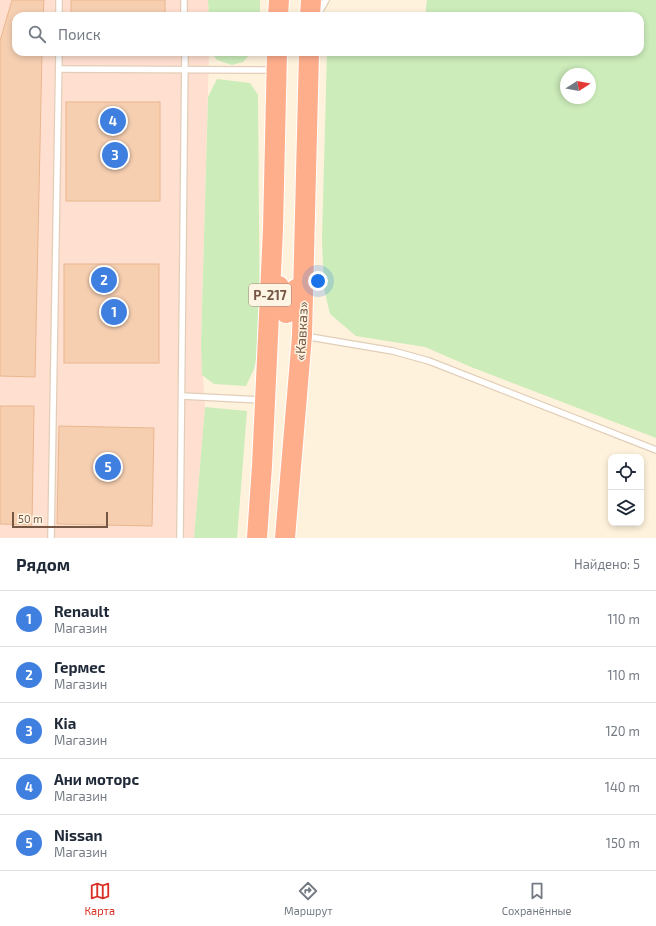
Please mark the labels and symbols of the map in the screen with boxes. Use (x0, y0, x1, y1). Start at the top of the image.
north arrow (560, 68, 596, 104)
pin: 4 (100, 106, 126, 136)
pin: 3 (102, 140, 128, 170)
pin: 2 (91, 265, 117, 295)
your location (308, 271, 328, 291)
road number: Р-217 (249, 284, 291, 306)
pin: 1 (101, 297, 127, 327)
street label: «Кавказ» (291, 301, 311, 361)
pin: 5 (95, 452, 121, 482)
scale bar (12, 510, 108, 529)

